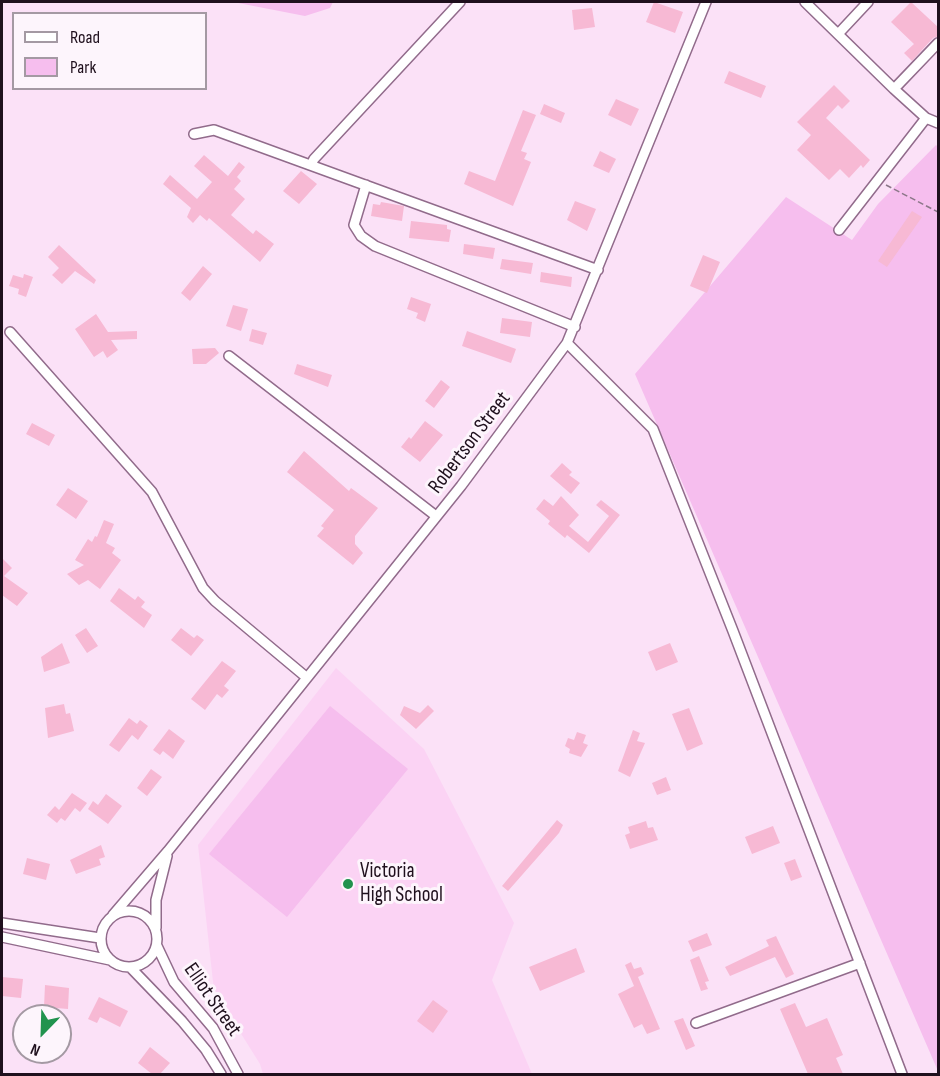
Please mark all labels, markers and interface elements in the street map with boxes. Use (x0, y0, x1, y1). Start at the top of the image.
legend (12, 12, 207, 90)
text: Road (70, 27, 100, 48)
text: Park (70, 57, 96, 78)
street label: Robertson Street (424, 387, 516, 499)
place label: Victoria High School (360, 859, 443, 909)
marker: Victoria High School (341, 877, 355, 891)
street label: Elliot Street (178, 959, 246, 1041)
north arrow (12, 1004, 72, 1064)
text: N (28, 1039, 43, 1060)

